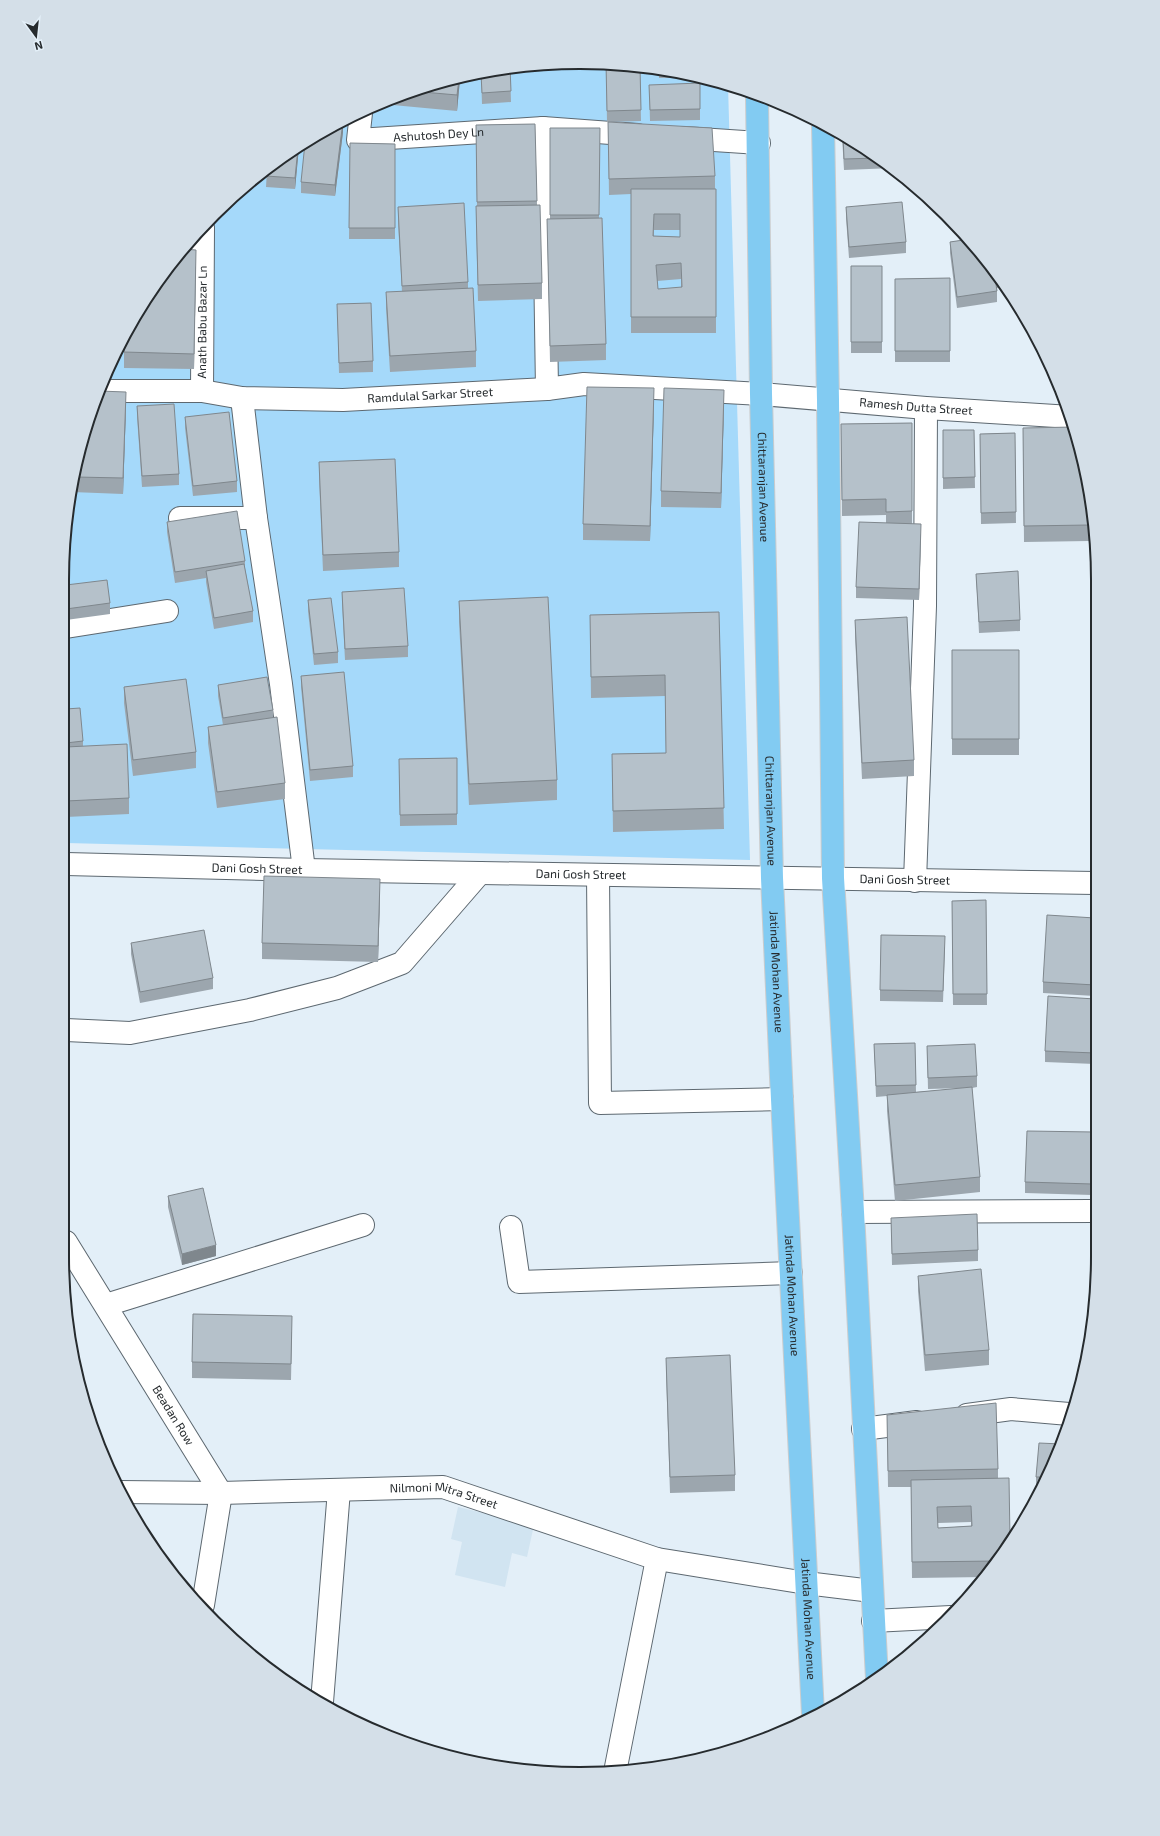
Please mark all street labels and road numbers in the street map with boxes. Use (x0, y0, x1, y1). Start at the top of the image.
street label: Ashutosh Dey Ln (393, 124, 484, 144)
street label: Anath Babu Bazar Ln (194, 265, 209, 378)
street label: Ramdulal Sarkar Street (367, 384, 494, 405)
street label: Ramesh Dutta Street (859, 394, 973, 417)
street label: Chittaranjan Avenue (756, 432, 772, 542)
street label: Chittaranjan Avenue (763, 756, 780, 866)
street label: Dani Gosh Street (211, 860, 303, 876)
street label: Dani Gosh Street (535, 866, 627, 881)
street label: Dani Gosh Street (859, 871, 951, 887)
street label: Jatinda Mohan Avenue (767, 910, 787, 1033)
street label: Jatinda Mohan Avenue (783, 1234, 803, 1357)
street label: Beadan Row (150, 1383, 198, 1448)
street label: Nilmoni Mitra Street (389, 1479, 500, 1511)
street label: Jatinda Mohan Avenue (799, 1558, 819, 1680)

